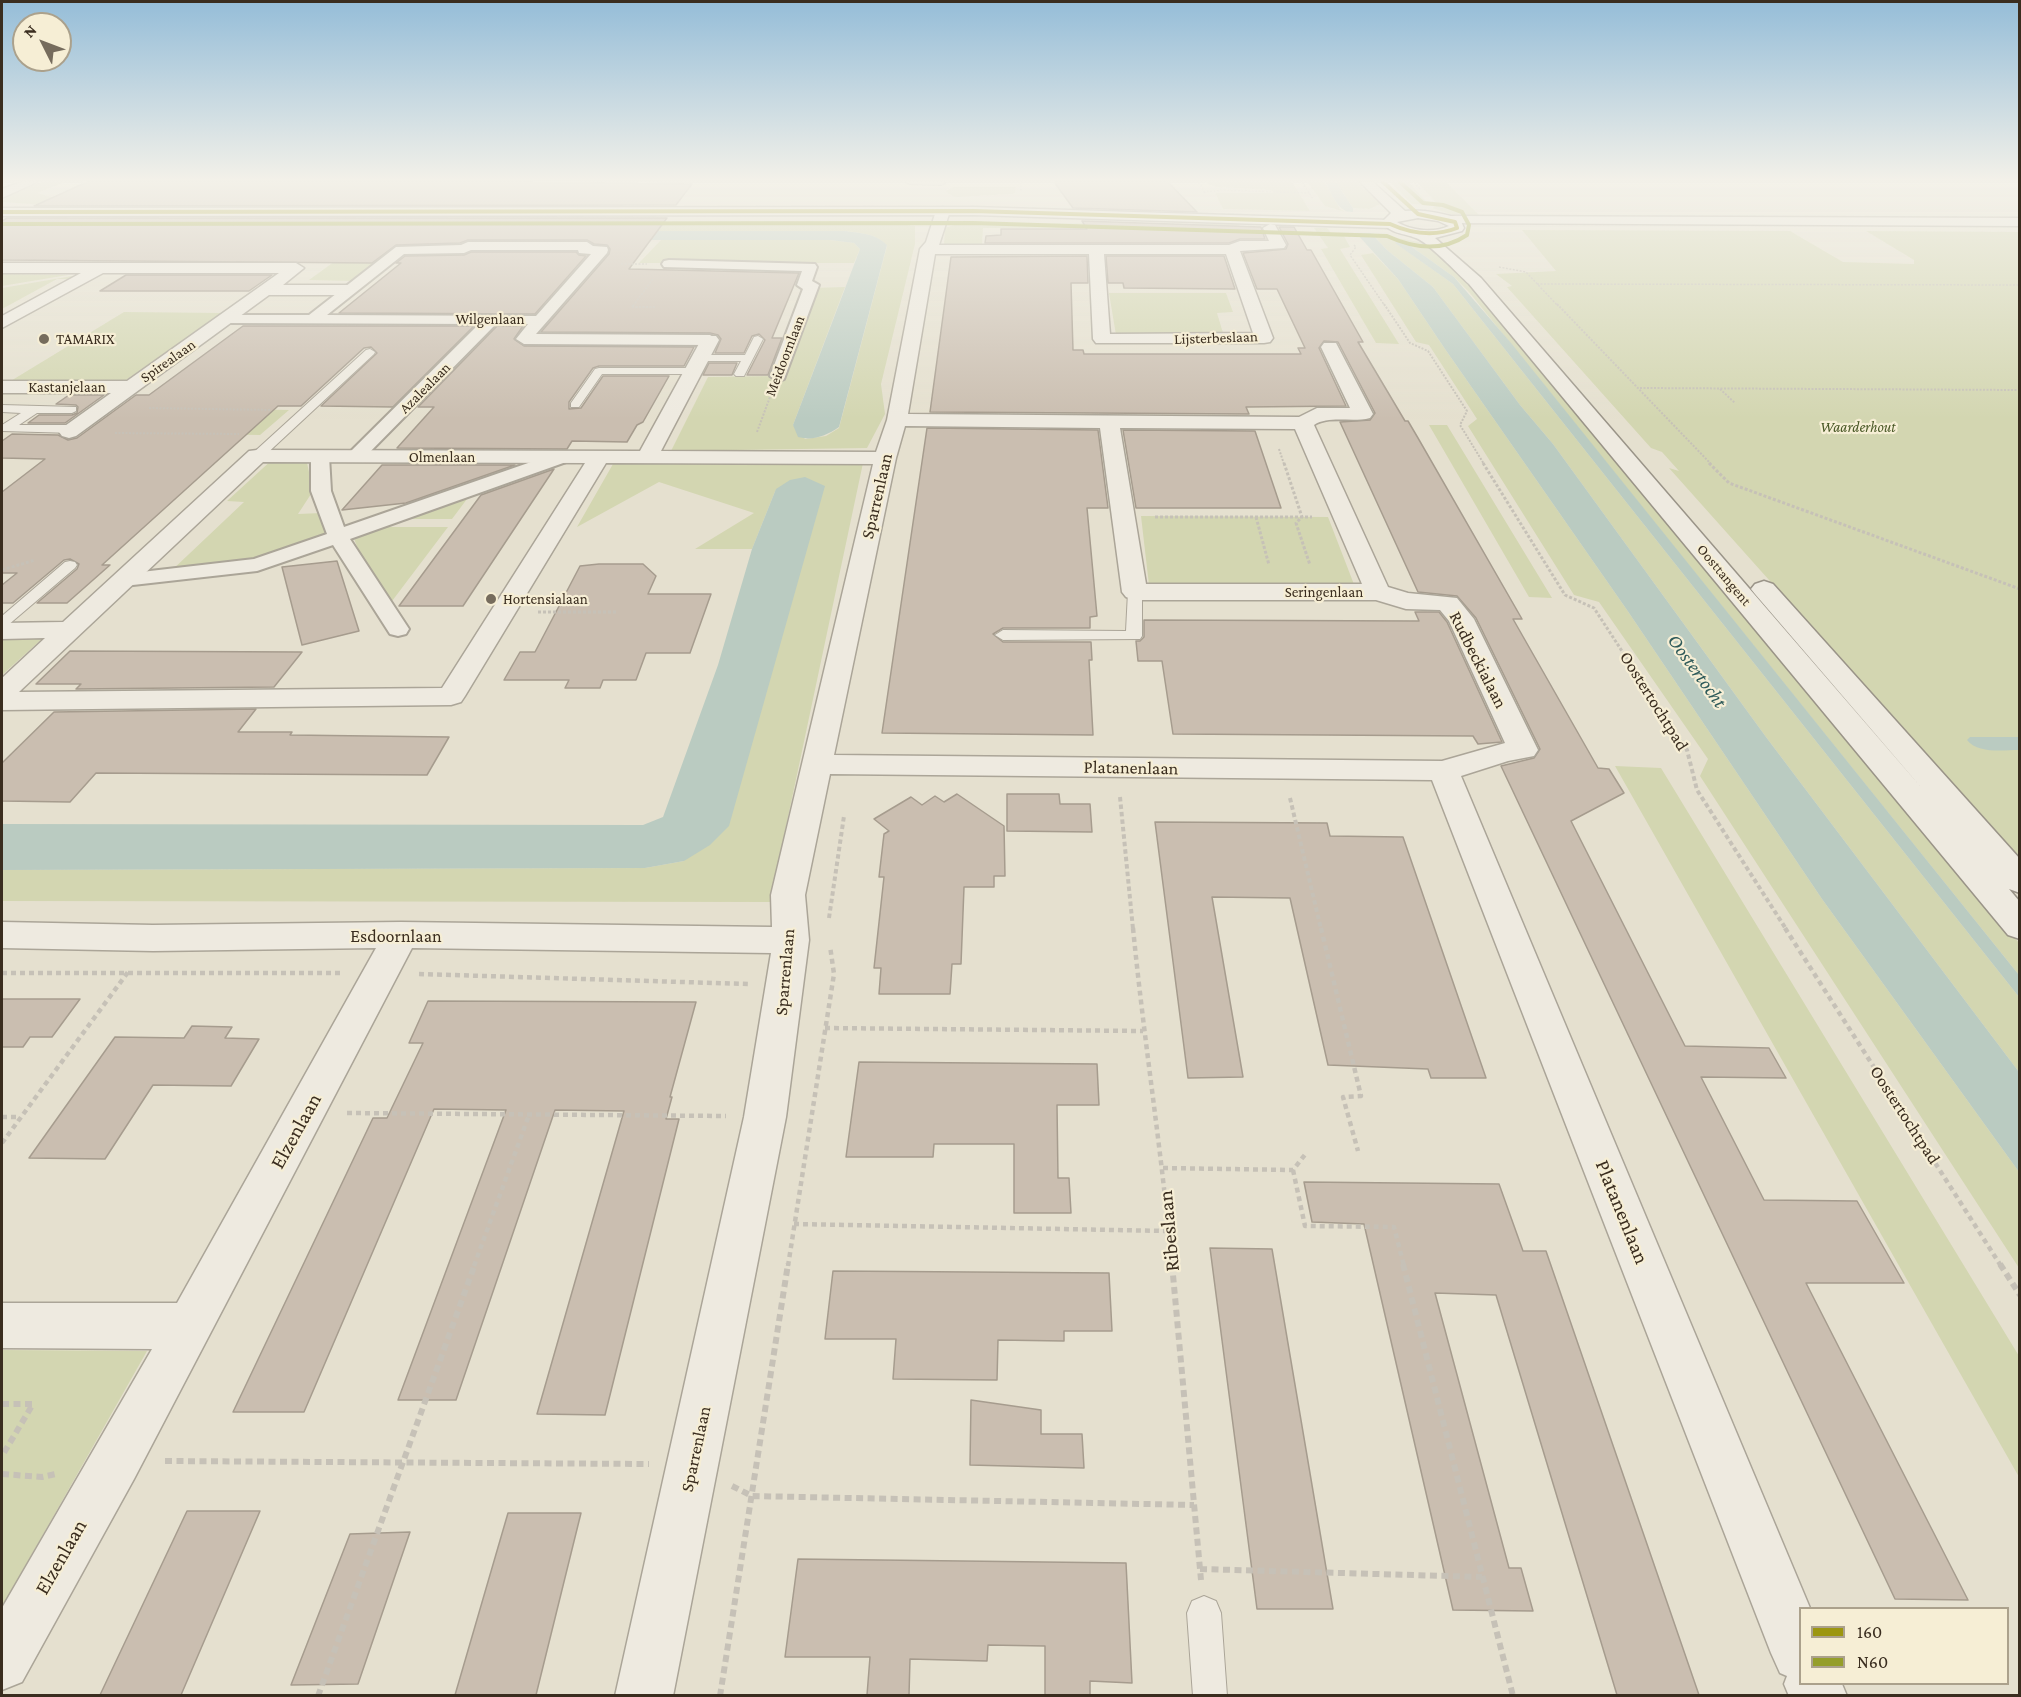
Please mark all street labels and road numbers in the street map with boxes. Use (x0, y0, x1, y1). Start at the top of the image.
street label: Wilgenlaan (455, 310, 525, 328)
street label: Meidoornlaan (761, 313, 809, 399)
street label: Lijsterbeslaan (1174, 328, 1258, 348)
street label: Spirealaan (137, 335, 199, 387)
street label: Azalealaan (396, 359, 454, 417)
street label: Kastanjelaan (28, 378, 106, 396)
street label: Olmenlaan (409, 448, 475, 466)
street label: Sparrenlaan (857, 451, 897, 541)
street label: Oosttangent (1693, 540, 1755, 610)
street label: Seringenlaan (1285, 583, 1363, 601)
street label: Rudbeckialaan (1444, 608, 1512, 712)
street label: Oostertochtpad (1615, 647, 1693, 755)
street label: Platanenlaan (1084, 756, 1178, 780)
street label: Esdoornlaan (350, 925, 442, 947)
street label: Sparrenlaan (770, 928, 800, 1016)
street label: Oostertochtpad (1865, 1062, 1945, 1168)
street label: Elzenlaan (265, 1089, 327, 1173)
street label: Platanenlaan (1590, 1156, 1654, 1268)
street label: Ribeslaan (1153, 1189, 1185, 1273)
street label: Sparrenlaan (676, 1404, 716, 1494)
street label: Elzenlaan (29, 1515, 93, 1599)

